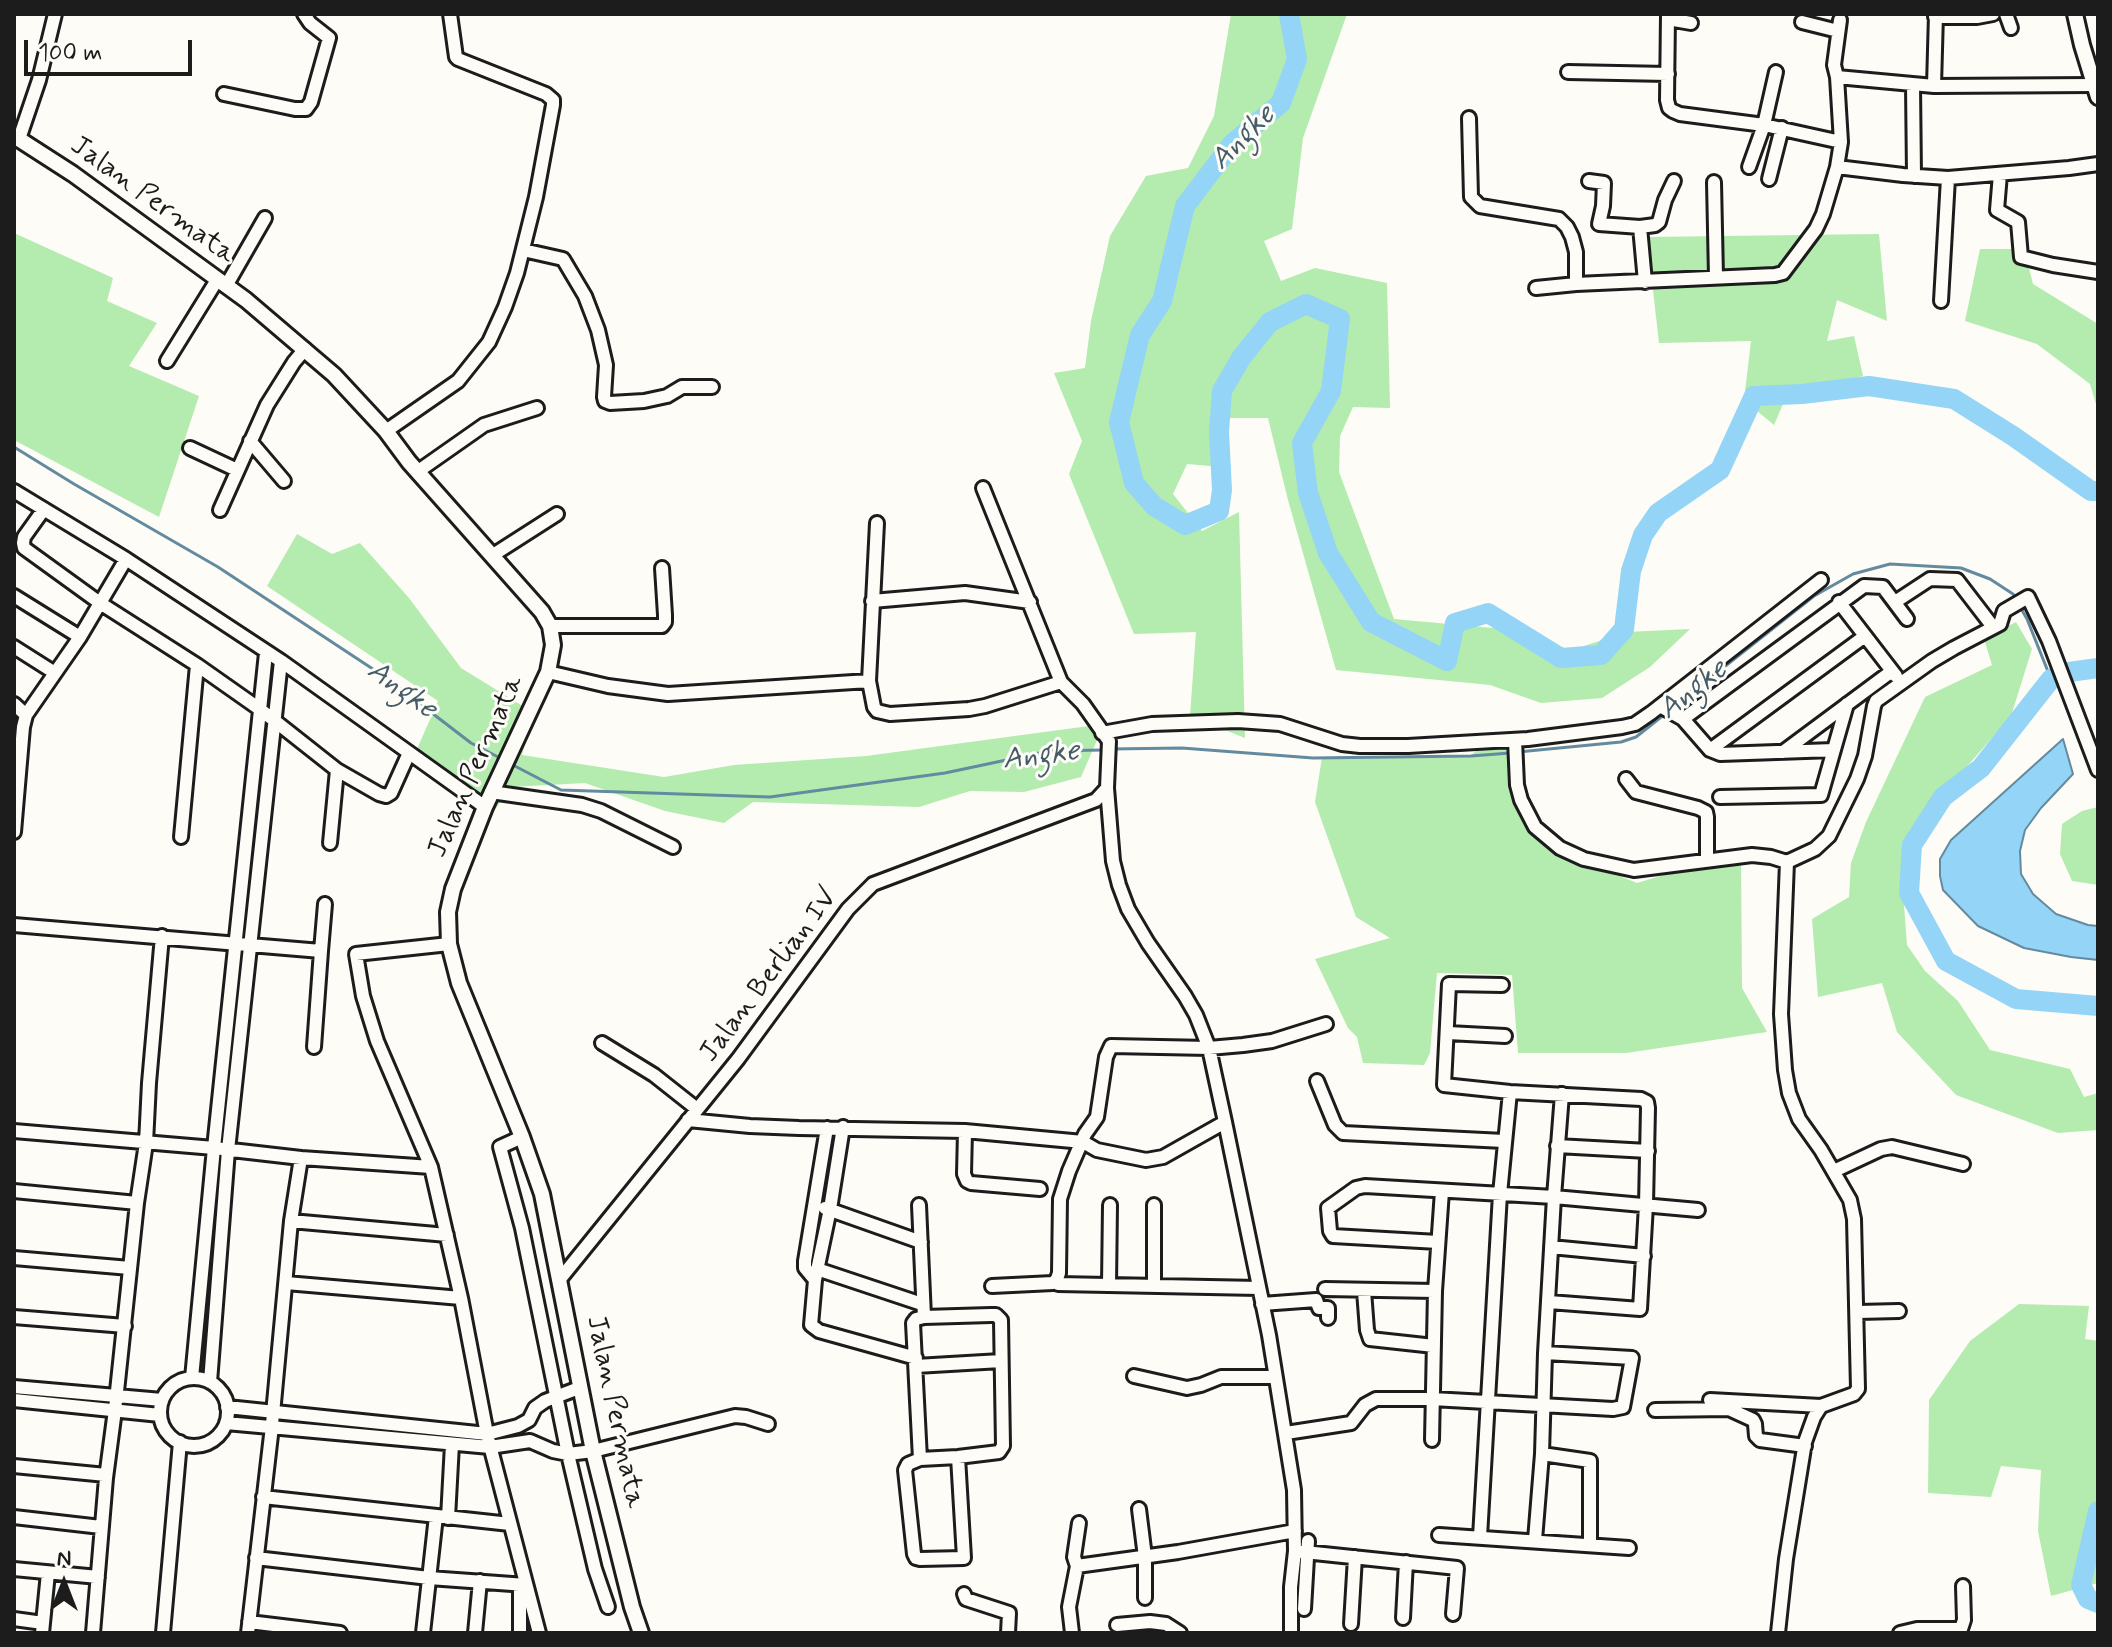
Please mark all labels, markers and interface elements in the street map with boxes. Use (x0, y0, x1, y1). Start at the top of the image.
scale bar (28, 24, 196, 74)
text: 100 m (38, 38, 102, 69)
water label: Angke (1204, 99, 1284, 179)
street label: Jalan Permata (63, 130, 241, 272)
water label: Angke (1653, 653, 1735, 729)
water label: Angke (359, 654, 443, 728)
street label: Jalan Permata (422, 671, 532, 863)
water label: Angke (1000, 734, 1082, 780)
street label: Jalan Berlian IV (694, 882, 846, 1070)
street label: Jalan Permata (577, 1313, 651, 1511)
north arrow (24, 1543, 104, 1623)
text: N (57, 1545, 71, 1573)

